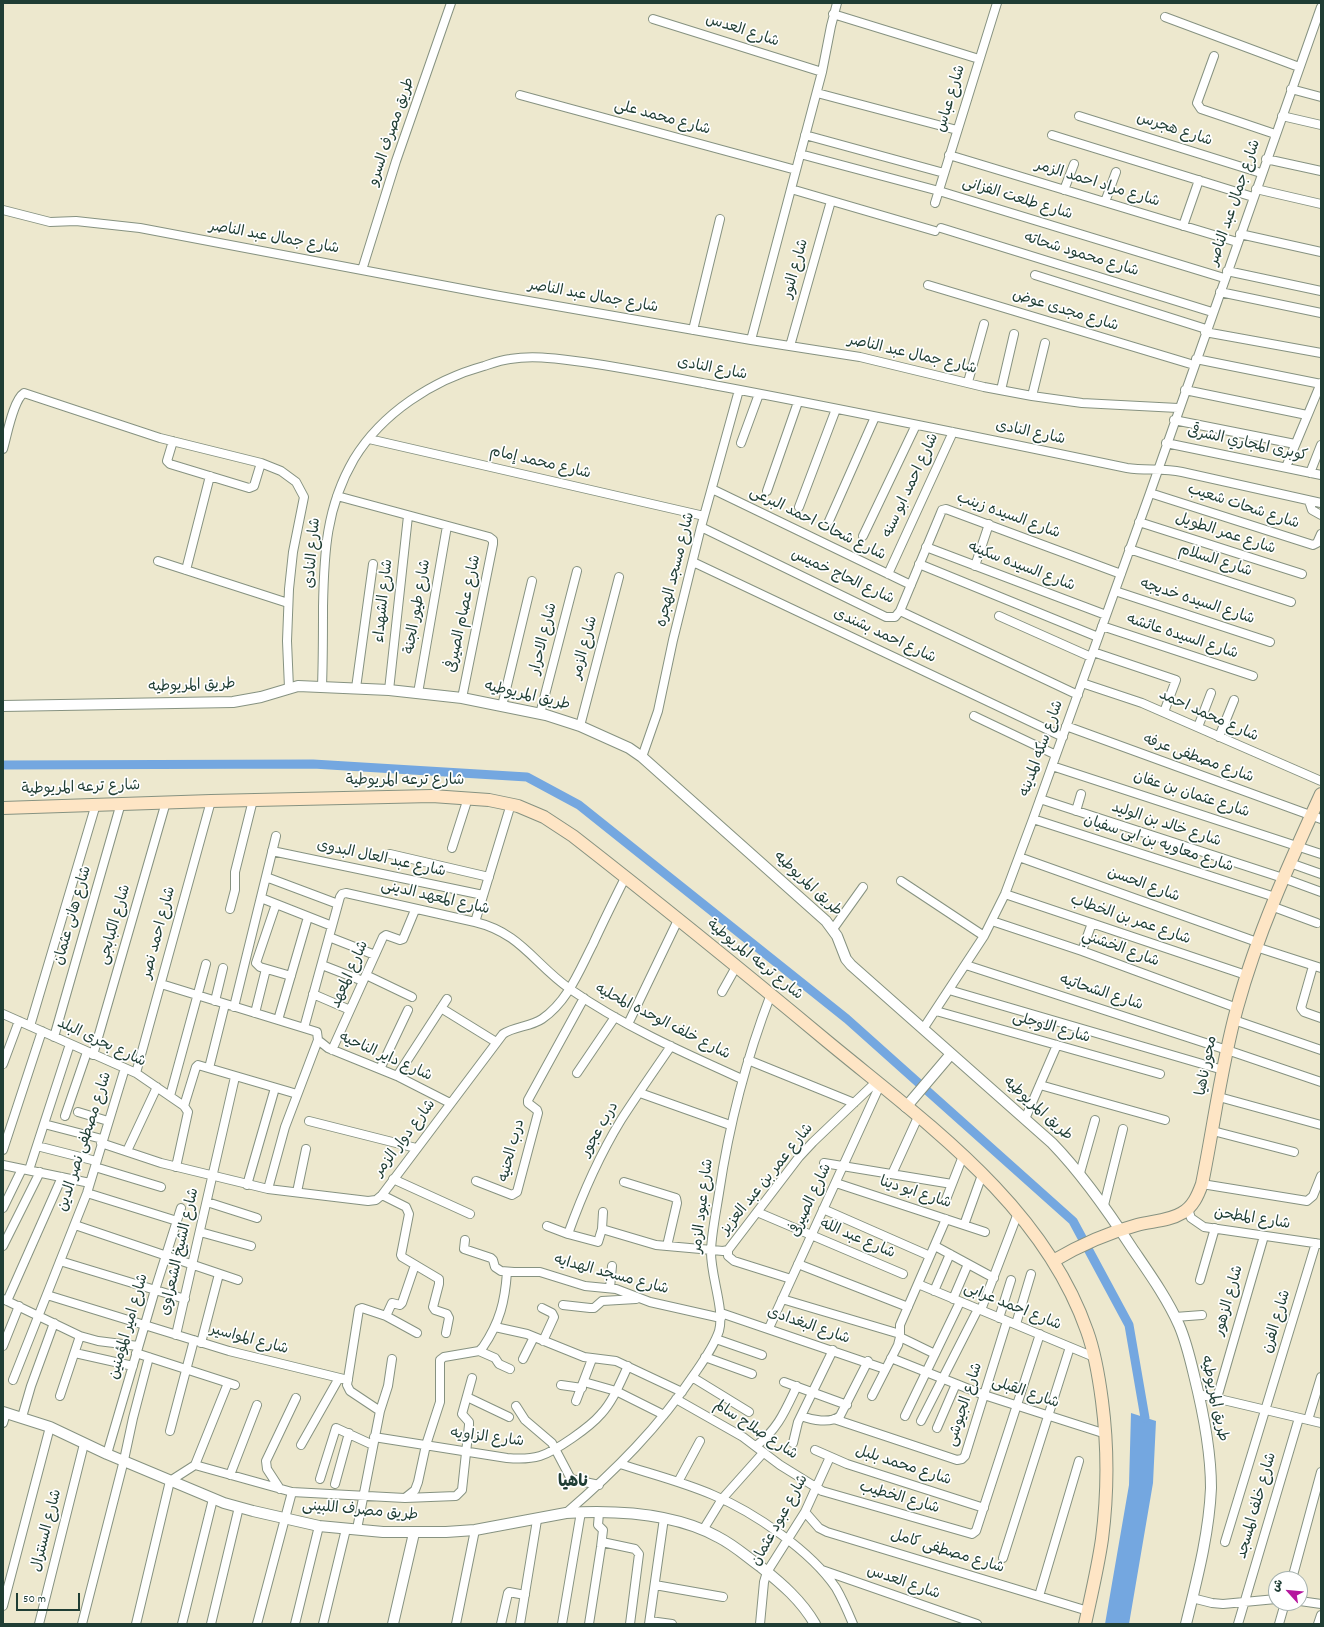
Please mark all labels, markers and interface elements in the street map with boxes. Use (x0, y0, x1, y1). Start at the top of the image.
street label: شارع العدس (703, 12, 781, 52)
street label: شارع عباس (933, 63, 971, 135)
street label: طريق مصرف السرو (366, 76, 420, 188)
street label: شارع محمد على (612, 98, 712, 140)
street label: شارع هجرس (1134, 110, 1214, 152)
street label: شارع جمال عبد الناصر (1206, 138, 1266, 268)
street label: شارع مراد احمد الزمر (1032, 157, 1162, 213)
street label: شارع طلعت الفزانى (960, 175, 1074, 225)
street label: شارع جمال عبد الناصر (208, 219, 340, 259)
street label: شارع محمود شحاته (1021, 230, 1141, 282)
street label: شارع النور (780, 237, 814, 301)
street label: شارع جمال عبد الناصر (527, 278, 659, 318)
street label: شارع مجدى عوض (1010, 287, 1120, 337)
street label: شارع جمال عبد الناصر (846, 332, 978, 380)
street label: شارع النادى (675, 354, 749, 386)
street label: شارع النادى (993, 418, 1067, 450)
street label: كوبرى المجاري الشرقى (1185, 423, 1309, 467)
street label: شارع احمد ابو سنه (880, 431, 944, 541)
street label: شارع محمد إمام (488, 444, 592, 484)
street label: شارع شحات شعيب (1185, 481, 1301, 535)
street label: شارع شحات احمد البرعى (746, 484, 888, 566)
street label: شارع السيده زينب (954, 490, 1062, 544)
street label: شارع عمر الطويل (1173, 510, 1277, 560)
street label: شارع مسجد الهجره (654, 511, 700, 629)
street label: شارع النادى (302, 517, 326, 589)
street label: شارع السيده سكينه (965, 539, 1077, 597)
street label: شارع السلام (1176, 542, 1254, 582)
street label: شارع الحاج خميس (788, 546, 896, 610)
street label: شارع عصام الصيرفى (444, 553, 486, 675)
street label: شارع الشهداء (372, 558, 398, 644)
street label: شارع طيور الجنة (402, 558, 436, 656)
street label: شارع السيده خديجه (1137, 576, 1257, 630)
street label: شارع الاحرار (527, 601, 563, 677)
street label: شارع احمد بشندى (830, 605, 938, 669)
street label: شارع السيده عائشه (1124, 611, 1240, 665)
street label: شارع الزمر (569, 614, 603, 682)
street label: طريق المريوطيه (148, 676, 236, 698)
street label: طريق المريوطيه (482, 678, 572, 716)
street label: شارع محمد احمد (1155, 687, 1261, 747)
street label: شارع سكه المدينه (1017, 698, 1069, 800)
street label: شارع مصطفى عرفه (1140, 732, 1256, 788)
street label: شارع عثمان بن عفان (1131, 769, 1251, 823)
street label: شارع ترعه المريوطية (346, 773, 464, 791)
street label: شارع ترعه المريوطية (21, 778, 141, 800)
street label: شارع خالد بن الوليد (1109, 800, 1223, 852)
street label: شارع معاويه بن ابى سفيان (1081, 812, 1235, 878)
street label: شارع عبد العال البدوى (315, 838, 447, 882)
street label: طريق المريوطيه (769, 849, 845, 921)
street label: شارع هانى عثمان (51, 864, 97, 968)
street label: شارع الحسن (1104, 865, 1182, 907)
street label: شارع المعهد الدينى (379, 878, 491, 920)
street label: شارع الكبابجى (96, 883, 136, 967)
street label: شارع احمد نصر (139, 885, 181, 981)
street label: شارع عمر بن الخطاب (1068, 892, 1192, 950)
street label: شارع ترعه المريوطية (702, 917, 806, 1005)
street label: شارع الخشني (1079, 928, 1161, 972)
street label: شارع المعهد (328, 938, 374, 1012)
street label: شارع الشحاتيه (1057, 972, 1145, 1016)
street label: شارع خلف الوحده المحليه (591, 981, 733, 1065)
street label: شارع الاوجلى (1010, 1009, 1092, 1049)
street label: شارع بحرى البلد (54, 1016, 148, 1072)
street label: شارع داير الناحيه (336, 1029, 434, 1087)
street label: محور ناهيا (1193, 1034, 1223, 1098)
street label: شارع مصطفى نصر الدين (55, 1070, 117, 1214)
street label: طريق المريوطيه (999, 1074, 1075, 1146)
street label: شارع دوار الزمر (371, 1097, 441, 1181)
street label: درب عجور (578, 1099, 624, 1161)
street label: درب الحنيه (496, 1118, 530, 1184)
street label: شارع عمر بن عبد العزيز (718, 1121, 818, 1239)
street label: شارع عبود الزمر (689, 1158, 719, 1254)
street label: شارع الصيرفى (787, 1161, 837, 1241)
street label: شارع ابو دينا (877, 1174, 953, 1214)
street label: شارع الشيخ الشعراوى (158, 1186, 204, 1318)
street label: شارع المطحن (1212, 1205, 1292, 1235)
street label: شارع عبد الله (817, 1216, 897, 1264)
street label: شارع مسجد الهدايه (552, 1252, 670, 1300)
street label: شارع الزهور (1211, 1264, 1249, 1338)
street label: شارع امير المؤمنين (106, 1272, 154, 1382)
street label: شارع احمد عرابى (961, 1280, 1063, 1336)
street label: شارع الفرن (1260, 1288, 1296, 1356)
street label: شارع البغدادى (764, 1304, 852, 1350)
street label: شارع المواسير (208, 1322, 290, 1360)
street label: طريق المريوطيه (1195, 1354, 1231, 1444)
street label: شارع الجيوشى (944, 1361, 988, 1449)
street label: شارع القبلى (989, 1374, 1061, 1414)
street label: شارع صلاح سالم (710, 1397, 800, 1465)
street label: شارع الزاويه (449, 1426, 525, 1452)
street label: شارع محمد بلبل (853, 1443, 953, 1491)
street label: شارع خلف المسجد (1234, 1451, 1282, 1561)
street label: شارع عبود عثمان (748, 1472, 814, 1570)
district label: ناهيا (558, 1474, 588, 1494)
street label: شارع الخطيب (857, 1479, 941, 1519)
street label: شارع السنترال (29, 1488, 67, 1574)
street label: طريق مصرف اللبينى (301, 1498, 419, 1526)
street label: شارع مصطفى كامل (888, 1527, 1006, 1579)
street label: شارع العدس (864, 1563, 942, 1605)
north arrow (1268, 1571, 1308, 1611)
text: ش (1268, 1577, 1288, 1595)
scale bar (18, 1585, 82, 1611)
text: 50 m (23, 1591, 46, 1608)

